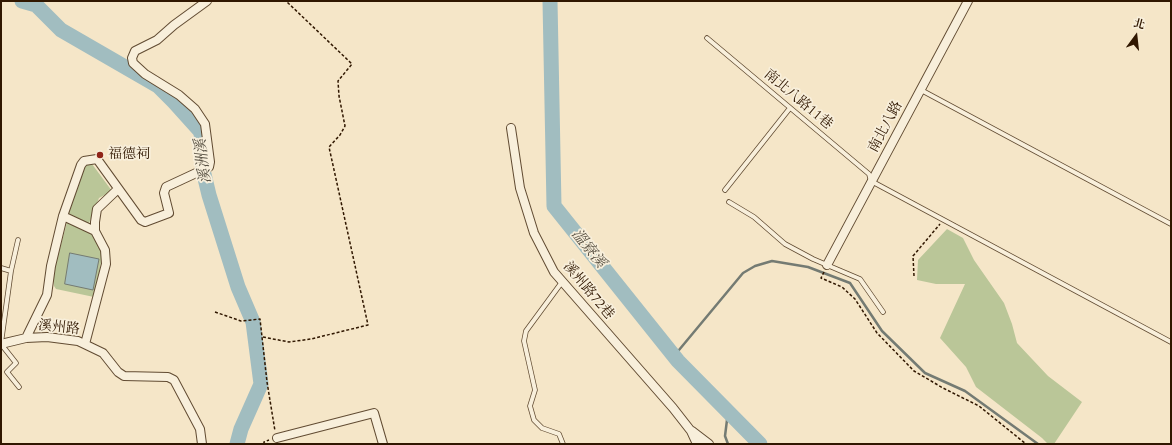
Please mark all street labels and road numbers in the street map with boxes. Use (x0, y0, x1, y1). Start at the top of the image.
street label: 南北八路11巷 (760, 66, 836, 134)
street label: 南北八路 (865, 98, 907, 156)
street label: 溪州路72巷 (559, 259, 617, 323)
street label: 溪州路 (37, 317, 81, 339)

